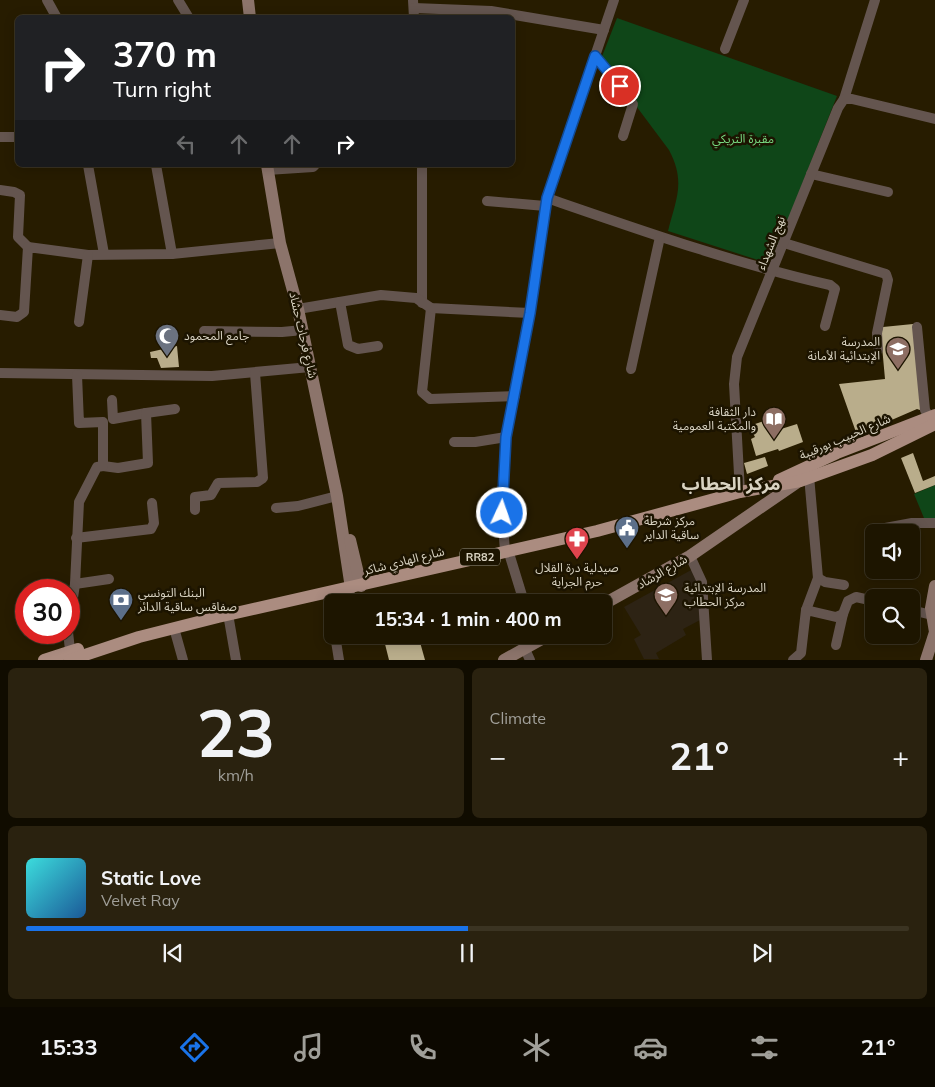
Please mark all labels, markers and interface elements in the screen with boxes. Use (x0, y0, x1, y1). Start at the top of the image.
text: 370 m (113, 32, 217, 76)
icon: right (30, 35, 95, 100)
pin (599, 65, 641, 107)
icon: arrive (606, 72, 634, 100)
text: Turn right (113, 75, 211, 103)
icon: left (172, 130, 200, 158)
icon: ahead (225, 130, 253, 158)
icon: ahead (278, 130, 306, 158)
icon: right (331, 130, 359, 158)
park label: مقبرة التريكي (712, 131, 774, 149)
street label: نهج الشهداء (753, 214, 790, 273)
street label: شارع فرحات حشاد (284, 290, 321, 380)
mosque icon: جامع المحمود (154, 323, 180, 357)
place label: جامع المحمود (184, 328, 249, 345)
place label: المدرسة الإبتدائية الأمانة (808, 334, 880, 364)
school or university icon: المدرسة الإبتدائية الأمانة (885, 336, 911, 370)
place label: دار الثقافة والمكتبة العمومية (673, 404, 756, 433)
library icon: دار الثقافة والمكتبة العمومية (761, 406, 787, 440)
street label: شارع الحبيب بورقيبة (797, 411, 893, 464)
district label: مركز الحطاب (682, 472, 780, 495)
position arrow (475, 486, 527, 538)
place label: مركز شرطة ساقية الداير (643, 513, 699, 542)
public building icon: مركز شرطة ساقية الداير (614, 515, 640, 549)
map controls (865, 524, 920, 644)
button: sound (865, 524, 920, 579)
pharmacy icon: صيدلية درة القلال حرم الجراية (564, 526, 590, 560)
street label: شارع الهادي شاكر (361, 543, 446, 581)
road number: RR82 (460, 548, 500, 566)
street label: شارع الرشاد (634, 551, 691, 594)
place label: صيدلية درة القلال حرم الجراية (535, 560, 619, 591)
speed limit sign: 30 (15, 579, 80, 644)
place label: المدرسة الإبتدائية مركز الحطاب (684, 580, 766, 609)
school or university icon: المدرسة الإبتدائية مركز الحطاب (653, 582, 679, 616)
place label: البنك التونسي صفاقس ساقية الدائر (137, 585, 237, 614)
bank icon: البنك التونسي صفاقس ساقية الدائر (108, 587, 134, 621)
button: search (865, 589, 920, 644)
text: 15:34 · 1 min · 400 m (374, 607, 562, 631)
text: 23 (197, 692, 275, 773)
text: Climate (490, 708, 546, 728)
text: 21° (669, 732, 729, 780)
text: − (490, 739, 506, 774)
text: + (892, 739, 909, 774)
text: km/h (218, 765, 254, 785)
text: Static Love (101, 866, 201, 890)
text: Velvet Ray (101, 890, 180, 910)
icon: previous (159, 939, 187, 967)
icon: pause (453, 939, 481, 967)
icon: next (748, 939, 776, 967)
icon: directions (177, 1030, 212, 1065)
icon: music (291, 1030, 326, 1065)
icon: phone (405, 1030, 440, 1065)
icon: climate (519, 1030, 554, 1065)
icon: car (633, 1030, 668, 1065)
icon: filters (747, 1030, 782, 1065)
text: 15:33 (39, 1033, 98, 1061)
text: 21° (861, 1033, 895, 1061)

